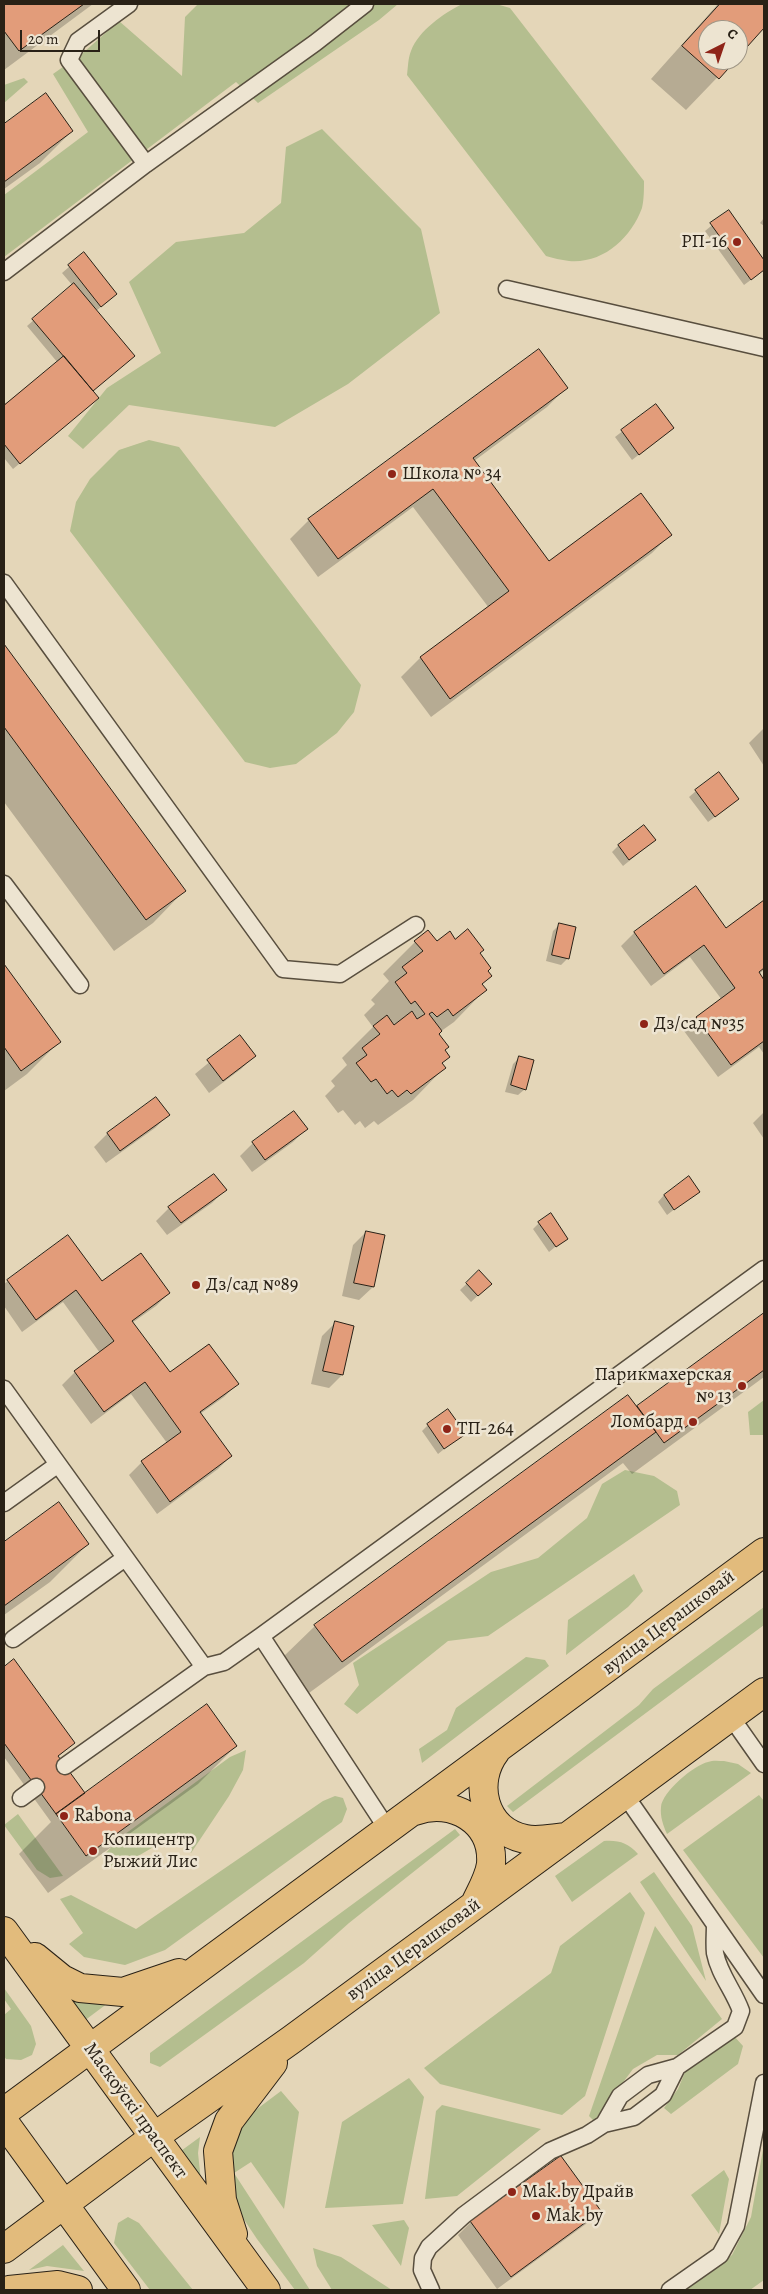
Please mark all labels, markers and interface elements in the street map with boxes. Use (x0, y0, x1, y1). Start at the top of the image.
scale bar (22, 20, 102, 52)
north arrow (698, 20, 748, 70)
text: С (723, 24, 742, 44)
text: 20 m (28, 29, 59, 49)
place label: РП-16 (681, 231, 727, 253)
marker: РП-16 (731, 236, 743, 248)
place label: Школа № 34 (402, 463, 501, 485)
marker: Школа № 34 (386, 468, 398, 480)
place label: Дз/сад №35 (654, 1013, 745, 1035)
marker: Дз/сад №35 (638, 1018, 650, 1030)
place label: Дз/сад №89 (206, 1274, 298, 1296)
marker: Дз/сад №89 (190, 1279, 202, 1291)
place label: Парикмахерская № 13 (594, 1364, 732, 1408)
marker: Парикмахерская № 13 (736, 1380, 748, 1392)
place label: Ломбард (611, 1411, 683, 1433)
marker: Ломбард (687, 1416, 699, 1428)
place label: ТП-264 (457, 1418, 514, 1440)
marker: ТП-264 (441, 1423, 453, 1435)
street label: вуліца Церашковай (598, 1566, 740, 1680)
place label: Rabona (74, 1805, 132, 1827)
marker: Rabona (58, 1810, 70, 1822)
place label: Копицентр Рыжий Лис (103, 1829, 198, 1873)
marker: Копицентр Рыжий Лис (87, 1845, 99, 1857)
street label: вуліца Церашковай (343, 1894, 485, 2006)
street label: Маскоўскі праспект (78, 2038, 192, 2184)
place label: Маk.by Драйв (522, 2181, 634, 2203)
marker: Маk.by Драйв (506, 2186, 518, 2198)
place label: Mak.by (546, 2205, 603, 2227)
marker: Mak.by (530, 2210, 542, 2222)

